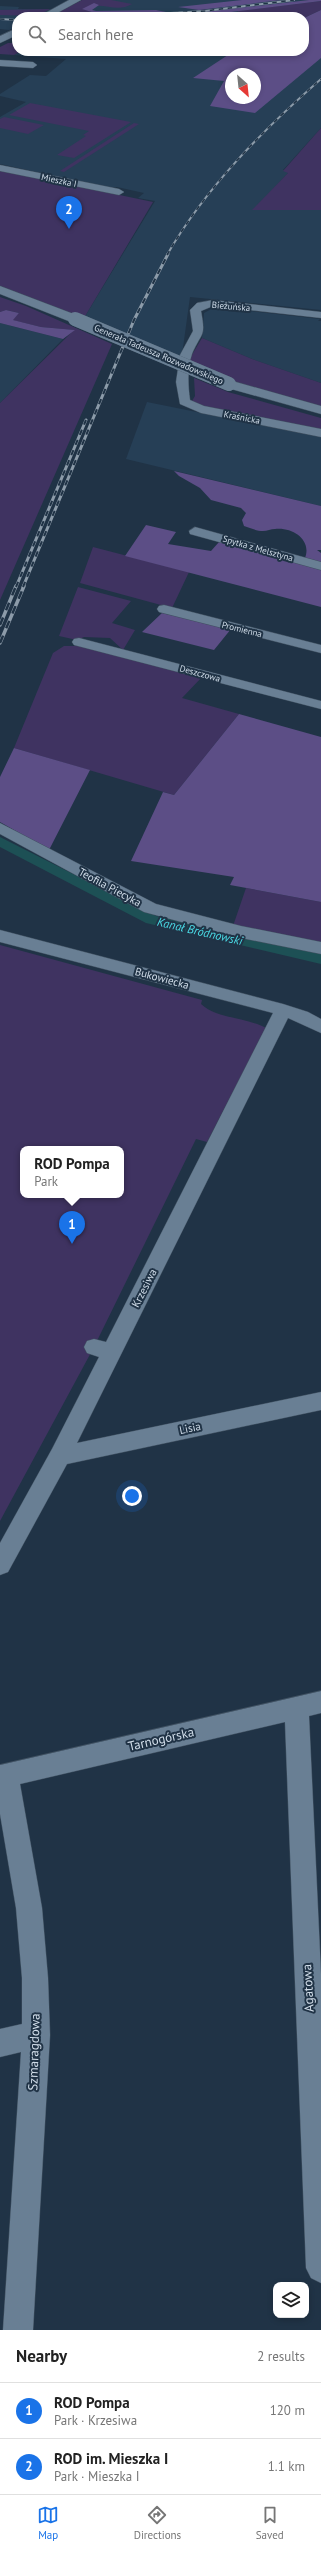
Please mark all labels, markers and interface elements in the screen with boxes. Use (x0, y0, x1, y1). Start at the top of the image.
search box (12, 12, 309, 56)
icon: search (26, 23, 48, 45)
text: Search here (58, 25, 134, 44)
north arrow (225, 68, 261, 104)
street label: Mieszka I (40, 171, 78, 189)
pin: 2 (56, 196, 82, 229)
street label: Bieżuńska (211, 299, 251, 313)
street label: Generała Tadeusza Rozwadowskiego (93, 322, 225, 386)
street label: Kraśnicka (223, 408, 261, 426)
street label: Spytka z Melsztyna (222, 533, 294, 563)
street label: Promienna (221, 619, 263, 639)
street label: Deszczowa (178, 662, 222, 684)
street label: Teofila Piecyka (76, 865, 144, 909)
water label: Kanał Bródnowski (156, 914, 245, 948)
street label: Bukowiecka (133, 964, 191, 992)
popup (20, 1146, 124, 1198)
text: ROD Pompa (34, 1154, 110, 1173)
text: Park (34, 1173, 58, 1190)
pin: 1 (59, 1211, 85, 1244)
street label: Krzesiwa (128, 1266, 160, 1310)
street label: Lisia (178, 1419, 202, 1437)
your location (122, 1486, 142, 1506)
street label: Tarnogórska (126, 1723, 196, 1755)
street label: Agatowa (298, 1964, 318, 2012)
street label: Szmaragdowa (24, 2013, 44, 2091)
map controls (273, 2282, 309, 2318)
button: layers (273, 2282, 309, 2318)
text: Nearby (16, 2345, 67, 2367)
text: 2 results (257, 2348, 305, 2365)
text: ROD Pompa (54, 2393, 130, 2412)
text: 1 (25, 2402, 33, 2419)
text: 120 m (270, 2402, 305, 2419)
text: Park · Krzesiwa (54, 2412, 137, 2429)
text: ROD im. Mieszka I (54, 2449, 168, 2468)
text: 2 (25, 2458, 33, 2475)
text: 1.1 km (268, 2458, 305, 2475)
text: Park · Mieszka I (54, 2468, 140, 2485)
tab: Map (37, 2504, 59, 2542)
tab: Directions (134, 2504, 181, 2542)
tab: Saved (256, 2504, 284, 2542)

